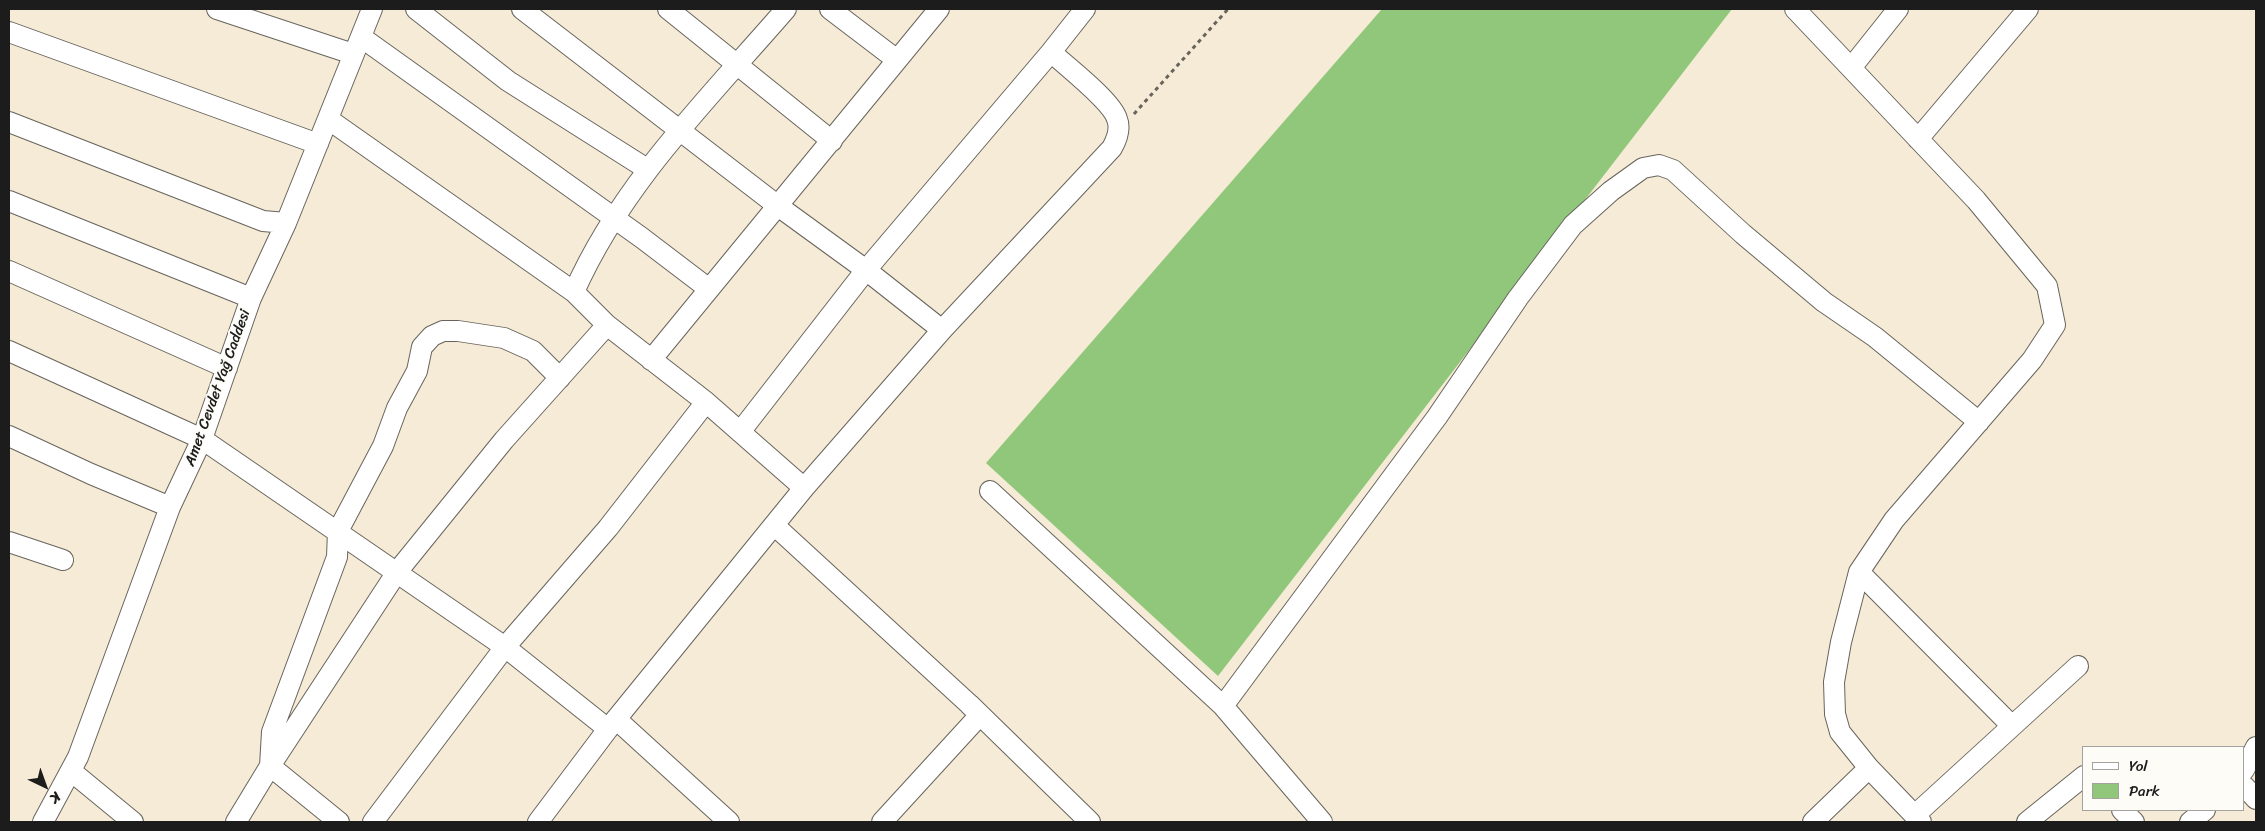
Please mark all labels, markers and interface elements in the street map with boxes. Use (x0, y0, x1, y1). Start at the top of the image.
street label: Amet Cevdet Yağ Caddesi (181, 307, 255, 469)
legend (2082, 746, 2245, 811)
text: Yol (2129, 753, 2148, 779)
north arrow (20, 761, 70, 811)
text: Park (2129, 778, 2160, 804)
text: K (44, 785, 67, 810)

